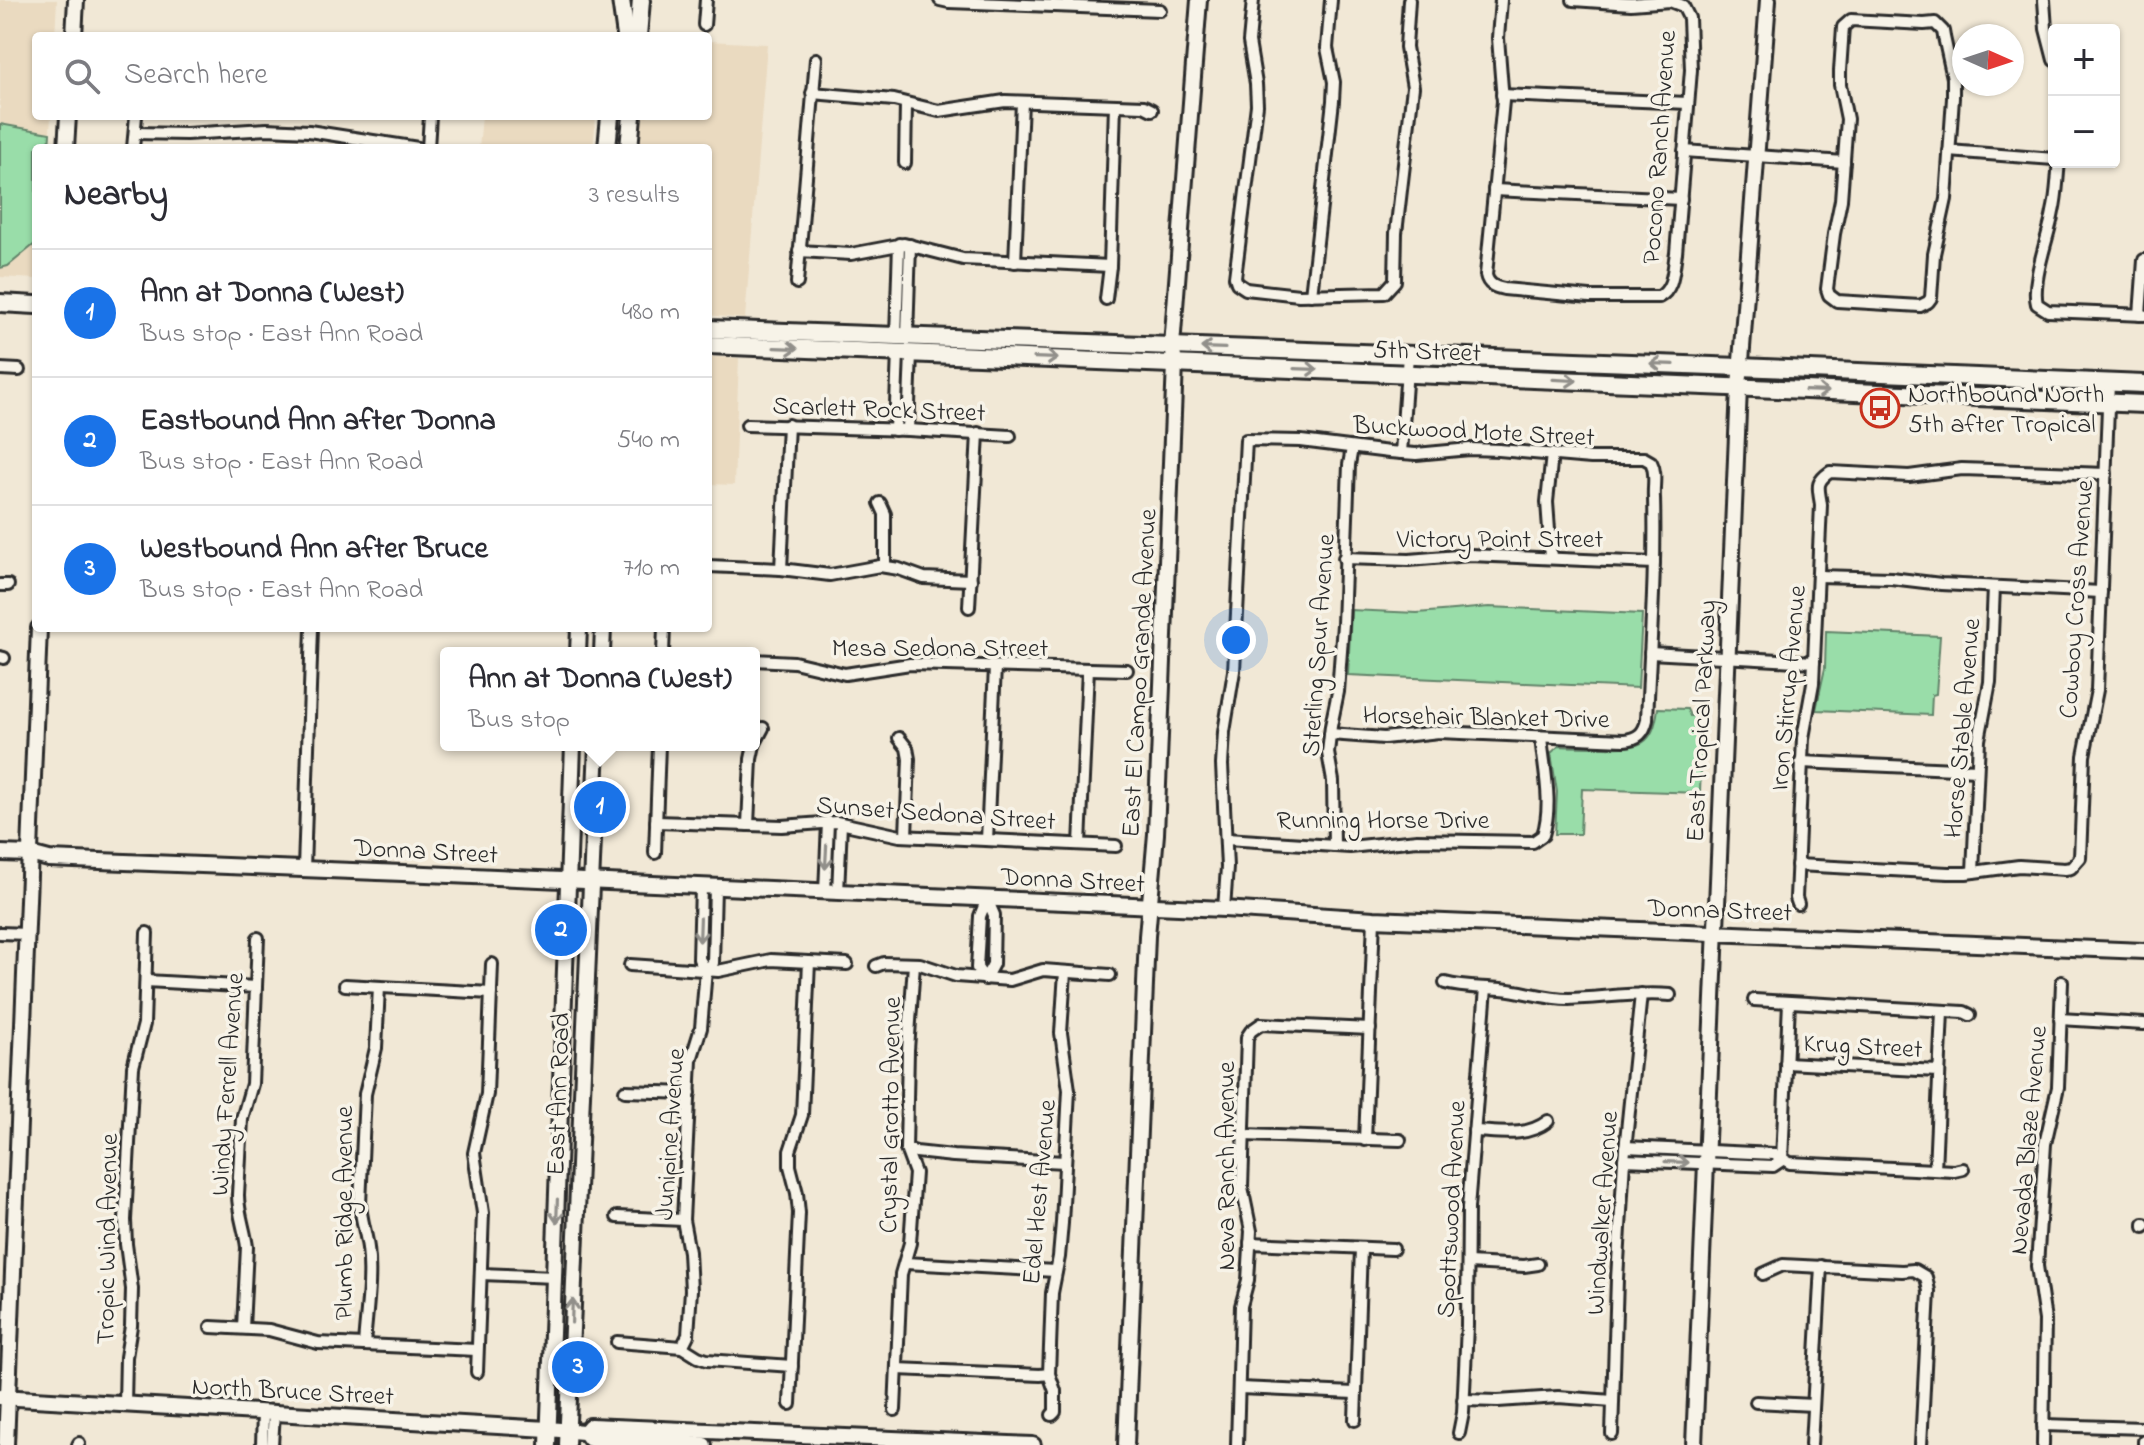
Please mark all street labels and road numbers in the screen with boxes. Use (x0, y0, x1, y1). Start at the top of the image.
street label: Pocono Ranch Avenue (1634, 29, 1688, 265)
street label: 5th Street (1372, 332, 1482, 374)
street label: Scarlett Rock Street (772, 388, 986, 434)
street label: Buckwood Mote Street (1351, 408, 1596, 458)
street label: Cowboy Cross Avenue (2051, 478, 2105, 720)
street label: East El Campo Grande Avenue (1113, 507, 1169, 839)
street label: Victory Point Street (1396, 522, 1603, 560)
street label: Sterling Spur Avenue (1293, 532, 1347, 758)
street label: Iron Stirrup Avenue (1762, 583, 1818, 793)
street label: East Tropical Parkway (1678, 599, 1728, 843)
street label: Horse Stable Avenue (1935, 616, 1993, 840)
street label: Mesa Sedona Street (832, 631, 1049, 669)
street label: Horsehair Blanket Drive (1362, 698, 1610, 740)
street label: Sunset Sedona Street (815, 788, 1057, 842)
street label: Running Horse Drive (1277, 803, 1490, 841)
street label: Donna Street (352, 830, 499, 876)
street label: Donna Street (999, 859, 1146, 905)
street label: Donna Street (1646, 890, 1793, 934)
street label: Windy Ferrell Avenue (202, 971, 256, 1197)
street label: Crystal Grotto Avenue (871, 996, 913, 1234)
street label: East Ann Road (538, 1012, 582, 1176)
street label: Nevada Blaze Avenue (2001, 1024, 2059, 1256)
street label: Krug Street (1802, 1026, 1924, 1070)
street label: Junipine Avenue (647, 1046, 697, 1222)
street label: Neva Ranch Avenue (1209, 1061, 1247, 1271)
street label: Edel Hest Avenue (1014, 1098, 1068, 1286)
street label: Spottswood Avenue (1428, 1099, 1478, 1319)
street label: Plumb Ridge Avenue (327, 1105, 365, 1320)
street label: Windwalker Avenue (1578, 1110, 1630, 1316)
street label: Tropic Wind Avenue (88, 1133, 130, 1345)
street label: North Bruce Street (191, 1369, 395, 1417)

